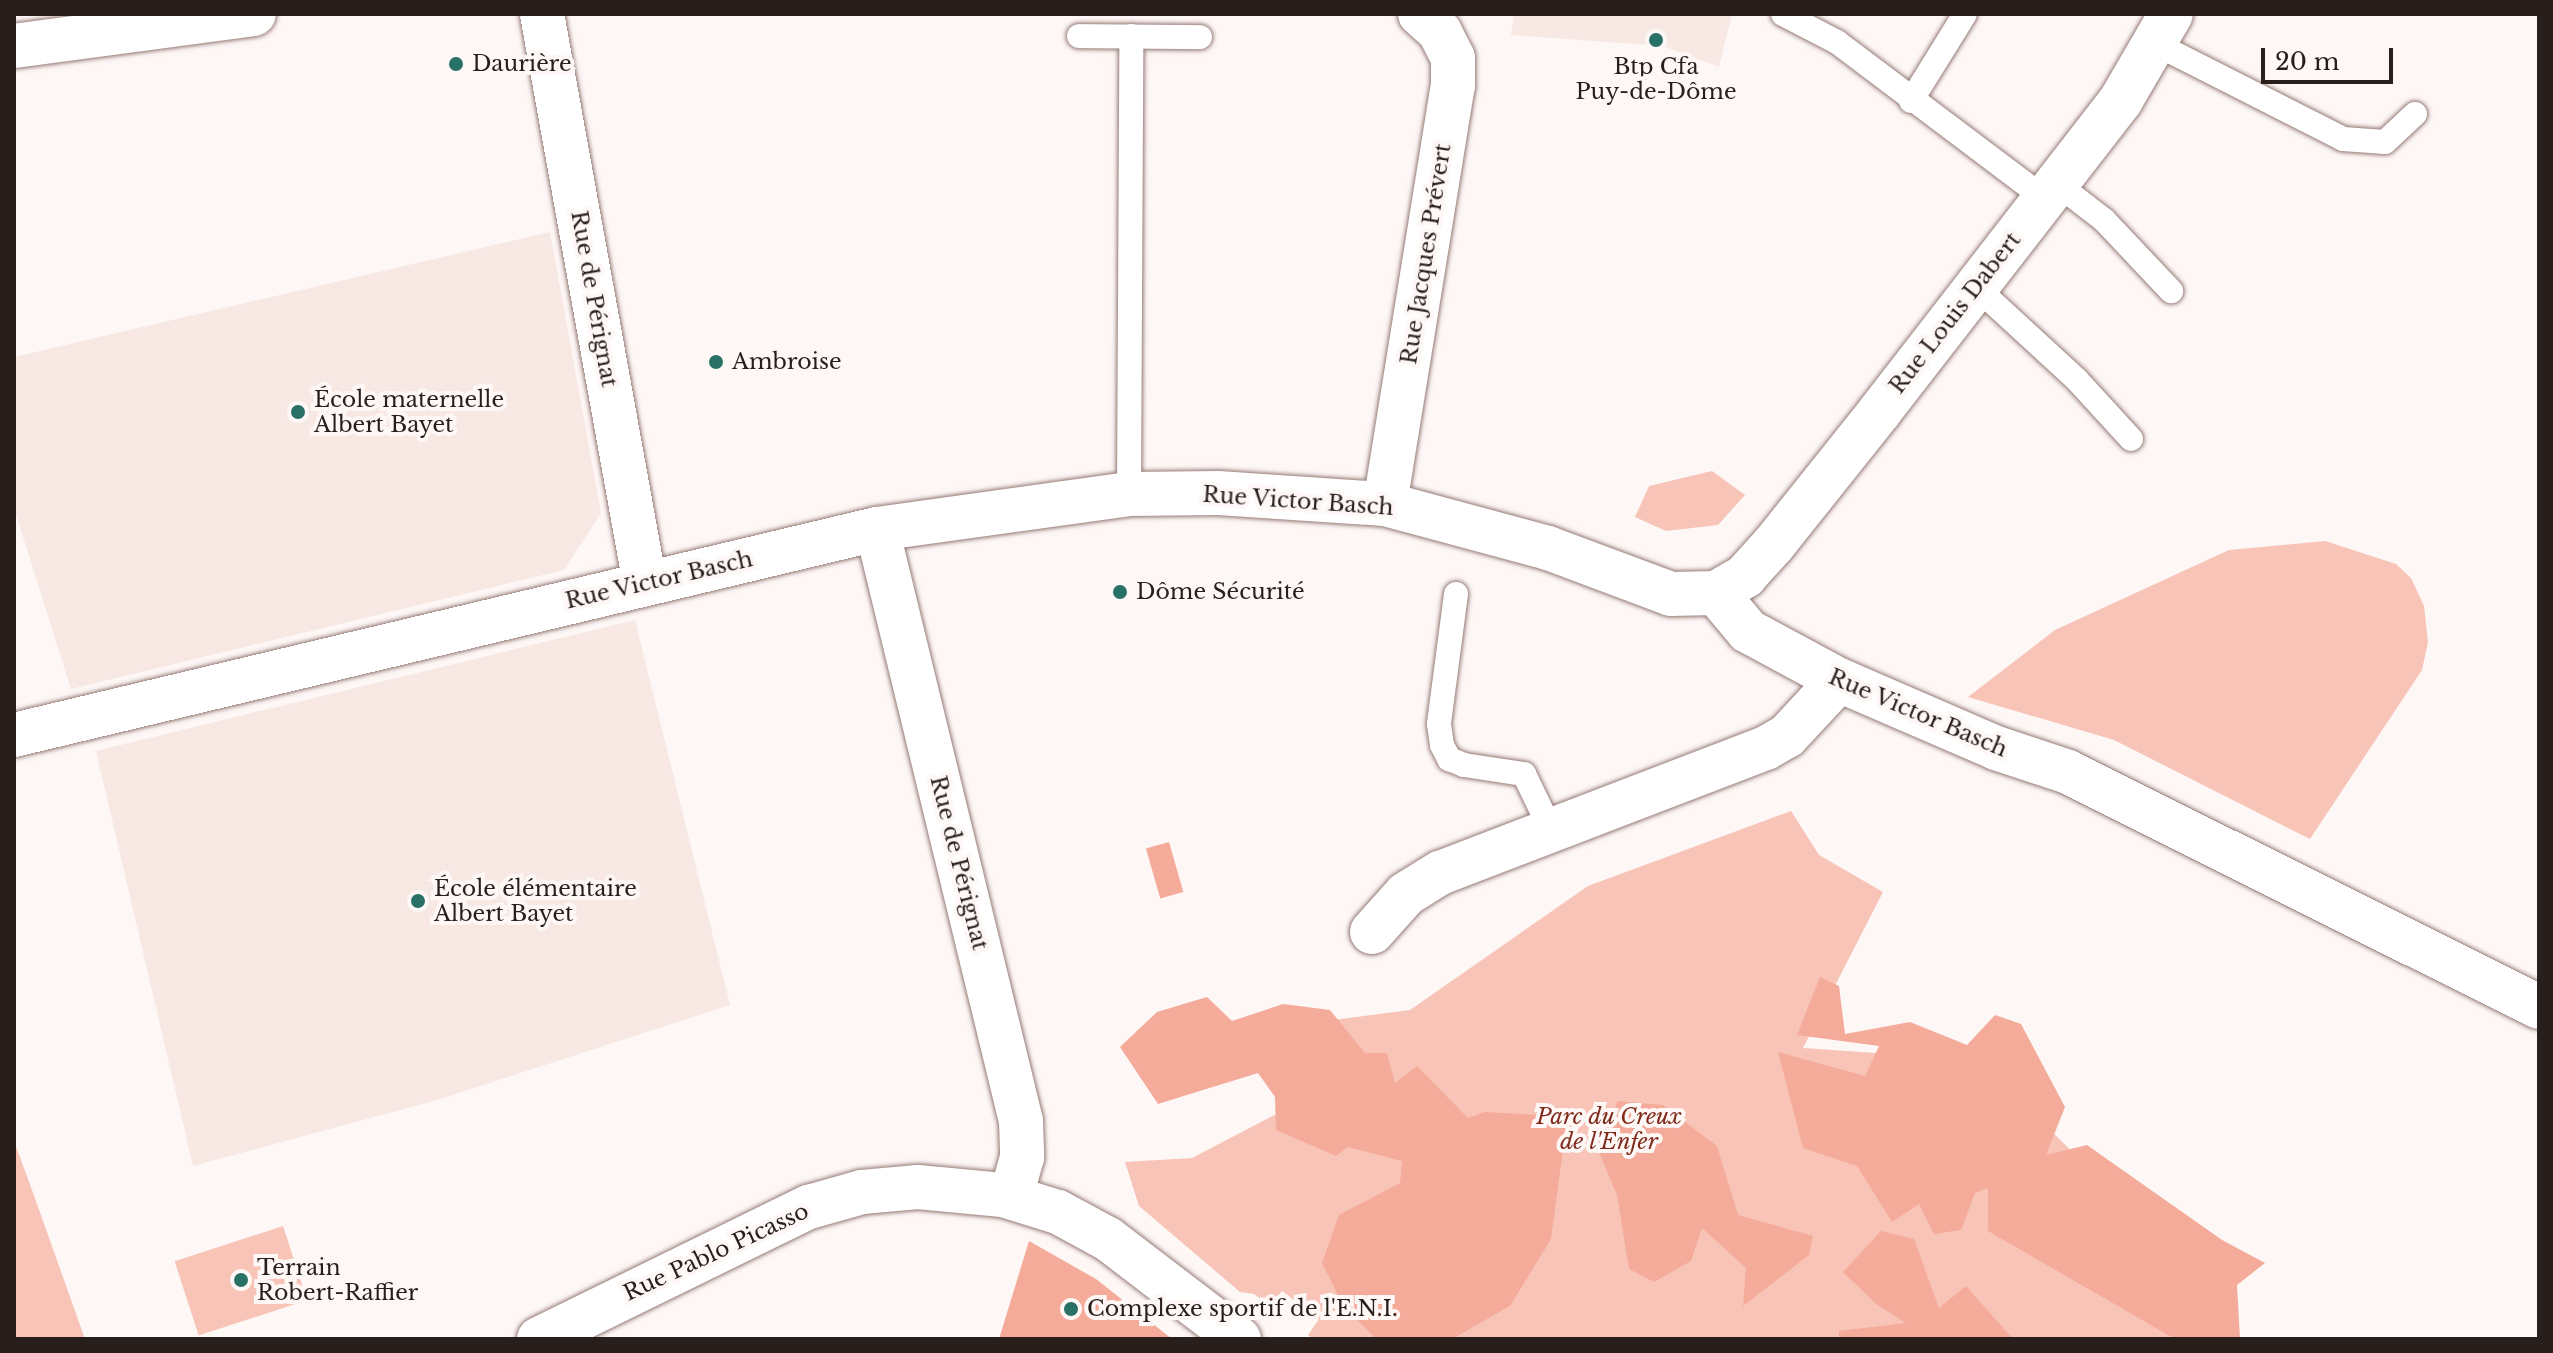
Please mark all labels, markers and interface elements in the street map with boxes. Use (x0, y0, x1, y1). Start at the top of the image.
marker: Btp Cfa Puy-de-Dôme (1647, 31, 1665, 49)
scale bar (2265, 32, 2397, 82)
text: 20 m (2275, 47, 2340, 76)
place label: Daurière (472, 51, 572, 77)
place label: Btp Cfa Puy-de-Dôme (1575, 53, 1737, 104)
marker: Daurière (447, 55, 465, 73)
street label: Rue Jacques Prévert (1396, 142, 1456, 366)
street label: Rue de Pérignat (565, 209, 623, 389)
street label: Rue Louis Dabert (1884, 227, 2026, 399)
place label: Ambroise (732, 349, 842, 375)
marker: Ambroise (707, 353, 725, 371)
place label: École maternelle Albert Bayet (314, 386, 504, 438)
marker: École maternelle Albert Bayet (289, 403, 307, 421)
street label: Rue Victor Basch (1201, 481, 1395, 521)
street label: Rue Victor Basch (562, 545, 756, 615)
place label: Dôme Sécurité (1136, 579, 1305, 605)
marker: Dôme Sécurité (1111, 583, 1129, 601)
street label: Rue Victor Basch (1824, 663, 2012, 763)
street label: Rue de Pérignat (925, 773, 993, 953)
place label: École élémentaire Albert Bayet (434, 875, 637, 926)
marker: École élémentaire Albert Bayet (409, 892, 427, 910)
park label: Parc du Creux de l'Enfer (1536, 1103, 1682, 1154)
street label: Rue Pablo Picasso (619, 1198, 813, 1306)
place label: Terrain Robert-Raffier (257, 1254, 418, 1306)
marker: Terrain Robert-Raffier (232, 1271, 250, 1289)
place label: Complexe sportif de l'E.N.I. (1087, 1296, 1398, 1322)
marker: Complexe sportif de l'E.N.I. (1062, 1300, 1080, 1318)

